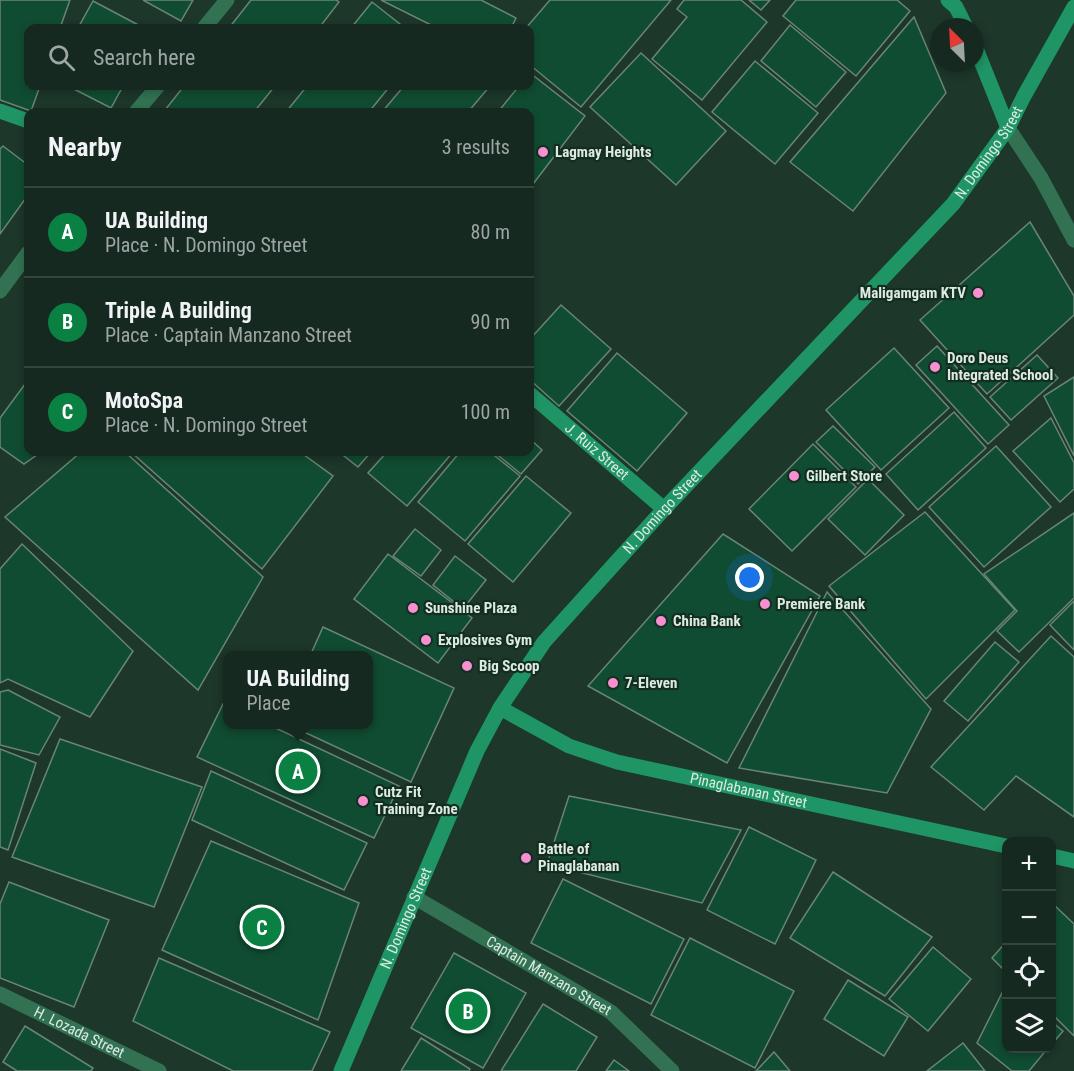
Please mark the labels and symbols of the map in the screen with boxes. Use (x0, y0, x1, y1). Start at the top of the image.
north arrow (930, 18, 984, 72)
street label: N. Domingo Street (951, 103, 1026, 202)
place label: Lagmay Heights (555, 143, 652, 161)
marker: Lagmay Heights (536, 145, 550, 159)
place label: Maligamgam KTV (860, 284, 966, 302)
marker: Maligamgam KTV (971, 286, 985, 300)
place label: Doro Deus Integrated School (947, 349, 1053, 384)
marker: Doro Deus Integrated School (928, 360, 942, 374)
street label: J. Ruiz Street (561, 419, 632, 484)
street label: N. Domingo Street (619, 466, 706, 557)
place label: Gilbert Store (806, 467, 882, 485)
marker: Gilbert Store (787, 469, 801, 483)
your location (735, 563, 764, 592)
place label: Premiere Bank (777, 595, 866, 613)
marker: Premiere Bank (758, 597, 772, 611)
place label: Sunshine Plaza (425, 599, 517, 617)
marker: Sunshine Plaza (406, 601, 420, 615)
place label: China Bank (673, 612, 741, 630)
marker: China Bank (654, 614, 668, 628)
place label: Explosives Gym (438, 631, 532, 649)
marker: Explosives Gym (419, 633, 433, 647)
place label: Big Scoop (479, 657, 540, 675)
marker: Big Scoop (460, 659, 474, 673)
place label: 7-Eleven (625, 674, 677, 692)
marker: 7-Eleven (606, 676, 620, 690)
pin: A (278, 748, 318, 794)
street label: Pinaglabanan Street (688, 769, 809, 812)
place label: Cutz Fit Training Zone (375, 783, 458, 818)
marker: Cutz Fit Training Zone (356, 794, 370, 808)
place label: Battle of Pinaglabanan (538, 840, 619, 875)
marker: Battle of Pinaglabanan (519, 851, 533, 865)
street label: N. Domingo Street (376, 865, 435, 972)
pin: C (242, 904, 282, 950)
street label: Captain Manzano Street (483, 932, 615, 1019)
pin: B (448, 988, 488, 1034)
street label: H. Lozada Street (31, 1003, 127, 1062)

